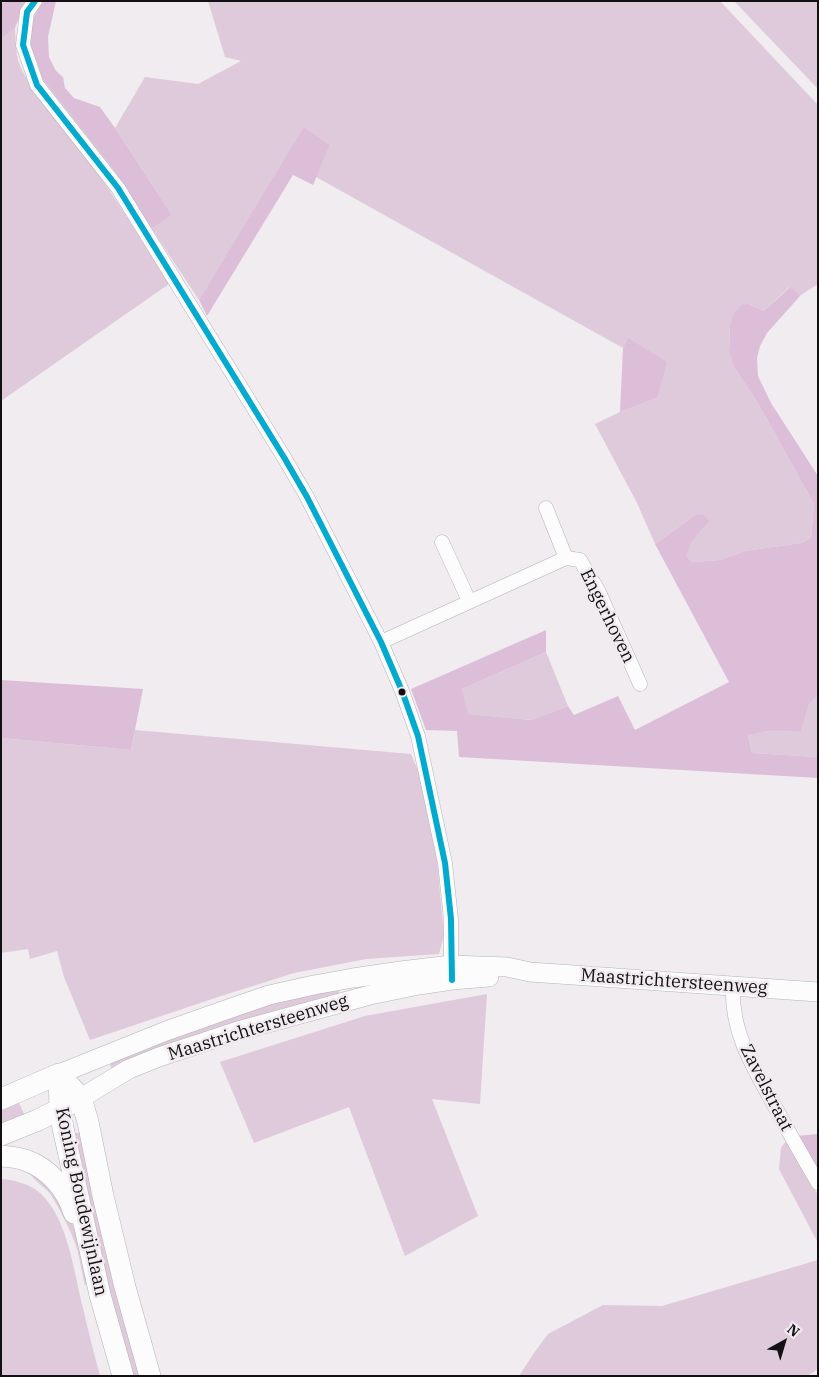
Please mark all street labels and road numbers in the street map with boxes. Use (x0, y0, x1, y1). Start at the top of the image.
street label: Engerhoven (575, 565, 639, 667)
street label: Maastrichtersteenweg (580, 965, 768, 999)
street label: Maastrichtersteenweg (165, 990, 351, 1066)
street label: Zavelstraat (735, 1041, 797, 1135)
street label: Koning Boudewijnlaan (50, 1106, 112, 1298)

